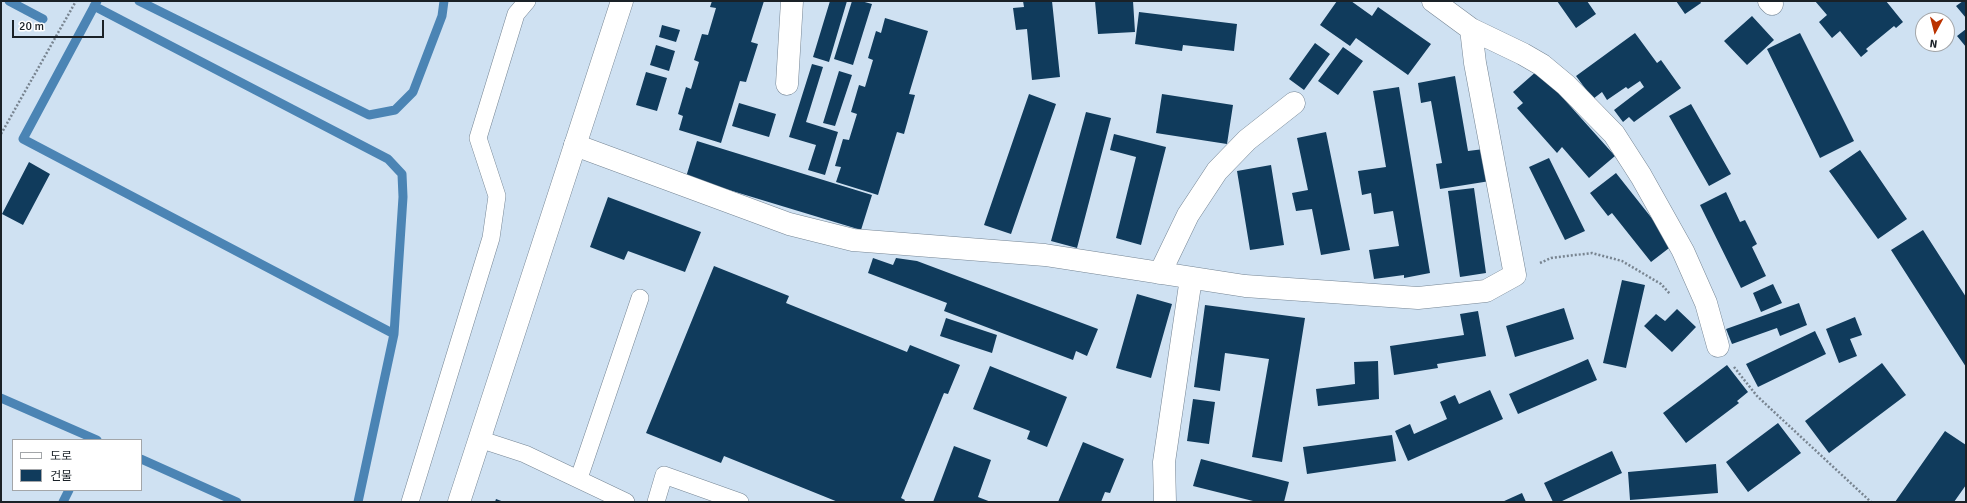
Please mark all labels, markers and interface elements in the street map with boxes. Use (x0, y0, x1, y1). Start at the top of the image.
scale bar (14, 12, 106, 38)
north arrow (1915, 12, 1955, 52)
text: 20 m (19, 19, 44, 34)
text: N (1929, 36, 1938, 50)
legend (12, 439, 142, 491)
text: 도로 (50, 449, 72, 464)
text: 건물 (50, 469, 72, 484)

